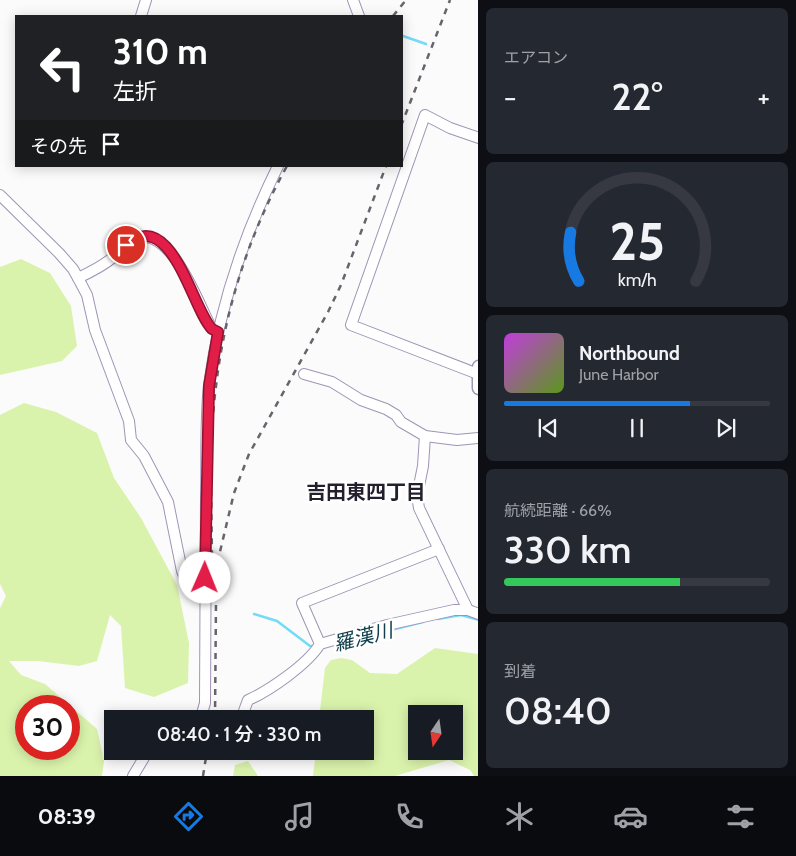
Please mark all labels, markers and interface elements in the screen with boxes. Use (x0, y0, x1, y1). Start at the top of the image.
text: 310 m (113, 30, 208, 73)
icon: left (30, 35, 95, 100)
text: エアコン (504, 48, 568, 67)
text: 22° (611, 73, 663, 120)
text: 左折 (113, 78, 157, 105)
text: − (504, 80, 516, 114)
text: + (758, 80, 770, 114)
icon: arrive (97, 130, 125, 158)
text: その先 (30, 135, 87, 158)
text: 25 (609, 210, 665, 273)
pin (105, 224, 147, 266)
icon: arrive (112, 231, 140, 259)
text: km/h (617, 269, 657, 290)
text: Northbound (579, 342, 680, 365)
text: June Harbor (579, 365, 659, 384)
icon: previous (534, 414, 562, 442)
icon: pause (623, 414, 651, 442)
icon: next (712, 414, 740, 442)
district label: 吉田東四丁目 (306, 480, 426, 504)
text: 航続距離 · 66% (504, 501, 612, 520)
text: 330 km (504, 526, 631, 573)
position arrow (178, 551, 230, 603)
water label: 羅漢川 (331, 618, 397, 656)
text: 到着 (504, 662, 536, 681)
text: 08:40 (504, 687, 612, 734)
speed limit sign: 30 (15, 695, 80, 760)
north arrow (408, 705, 462, 760)
map controls (408, 705, 463, 760)
text: 08:40 · 1 分 · 330 m (157, 723, 321, 746)
icon: directions (171, 799, 206, 834)
icon: music (282, 799, 317, 834)
icon: phone (392, 799, 427, 834)
icon: climate (502, 799, 537, 834)
icon: car (613, 799, 648, 834)
icon: filters (723, 799, 758, 834)
text: 08:39 (38, 803, 96, 830)

